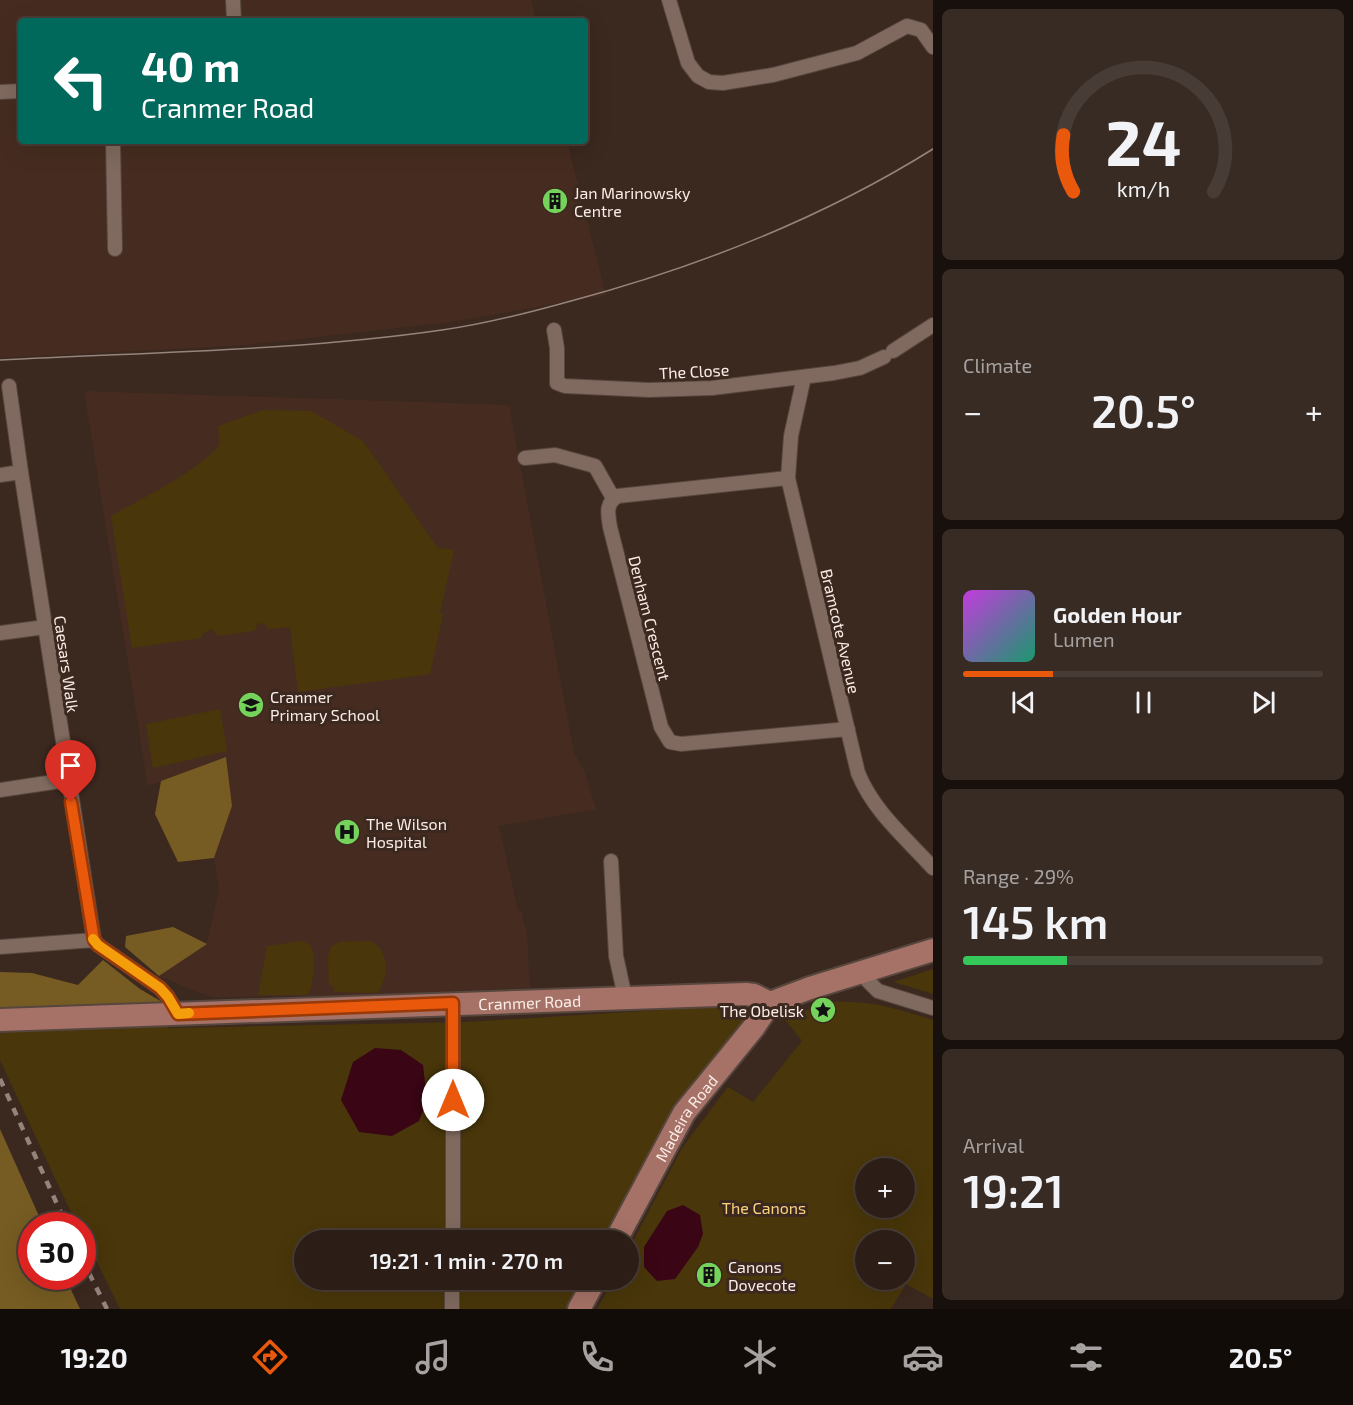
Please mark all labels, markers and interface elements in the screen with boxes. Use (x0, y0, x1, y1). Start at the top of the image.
text: 40 m (141, 40, 240, 90)
icon: left (42, 42, 120, 120)
text: Cranmer Road (141, 91, 314, 123)
text: 24 (1105, 104, 1181, 179)
text: km/h (1116, 176, 1170, 201)
place label: Jan Marinowsky Centre (574, 183, 691, 220)
building icon: Jan Marinowsky Centre (540, 186, 570, 216)
text: Climate (963, 353, 1032, 377)
street label: The Close (658, 360, 730, 382)
text: 20.5° (1091, 383, 1196, 437)
text: − (963, 391, 982, 431)
text: + (1305, 391, 1323, 431)
street label: Denham Crescent (625, 554, 675, 682)
street label: Bramcote Avenue (817, 567, 865, 695)
text: Golden Hour (1053, 601, 1182, 627)
street label: Caesars Walk (51, 614, 83, 714)
text: Lumen (1053, 627, 1115, 651)
icon: previous (1007, 686, 1040, 719)
icon: pause (1127, 686, 1160, 719)
icon: next (1247, 686, 1280, 719)
place label: Cranmer Primary School (270, 687, 380, 724)
school or university icon: Cranmer Primary School (236, 690, 266, 720)
pin (45, 740, 96, 802)
icon: arrive (54, 749, 87, 782)
place label: The Wilson Hospital (366, 814, 447, 851)
hospital icon: The Wilson Hospital (332, 817, 362, 847)
text: Range · 29% (963, 864, 1074, 888)
text: 145 km (963, 894, 1108, 948)
street label: Cranmer Road (478, 990, 581, 1013)
place icon: The Obelisk (808, 995, 838, 1025)
place label: The Obelisk (720, 1001, 804, 1020)
position arrow (421, 1068, 485, 1132)
street label: Madeira Road (651, 1071, 721, 1164)
text: Arrival (963, 1133, 1024, 1157)
map controls (855, 1158, 915, 1290)
button: + (855, 1158, 915, 1218)
text: 19:21 (963, 1163, 1064, 1217)
park label: The Canons (722, 1198, 806, 1217)
speed limit sign: 30 (18, 1212, 96, 1290)
button: − (855, 1230, 915, 1290)
text: 19:21 · 1 min · 270 m (370, 1247, 563, 1273)
place label: Canons Dovecote (728, 1257, 796, 1294)
building icon: Canons Dovecote (694, 1260, 724, 1290)
icon: directions (249, 1336, 291, 1378)
icon: music (412, 1336, 454, 1378)
icon: phone (576, 1336, 618, 1378)
icon: climate (739, 1336, 781, 1378)
icon: car (902, 1336, 944, 1378)
icon: filters (1065, 1336, 1107, 1378)
text: 19:20 (61, 1341, 128, 1373)
text: 20.5° (1229, 1341, 1292, 1373)

